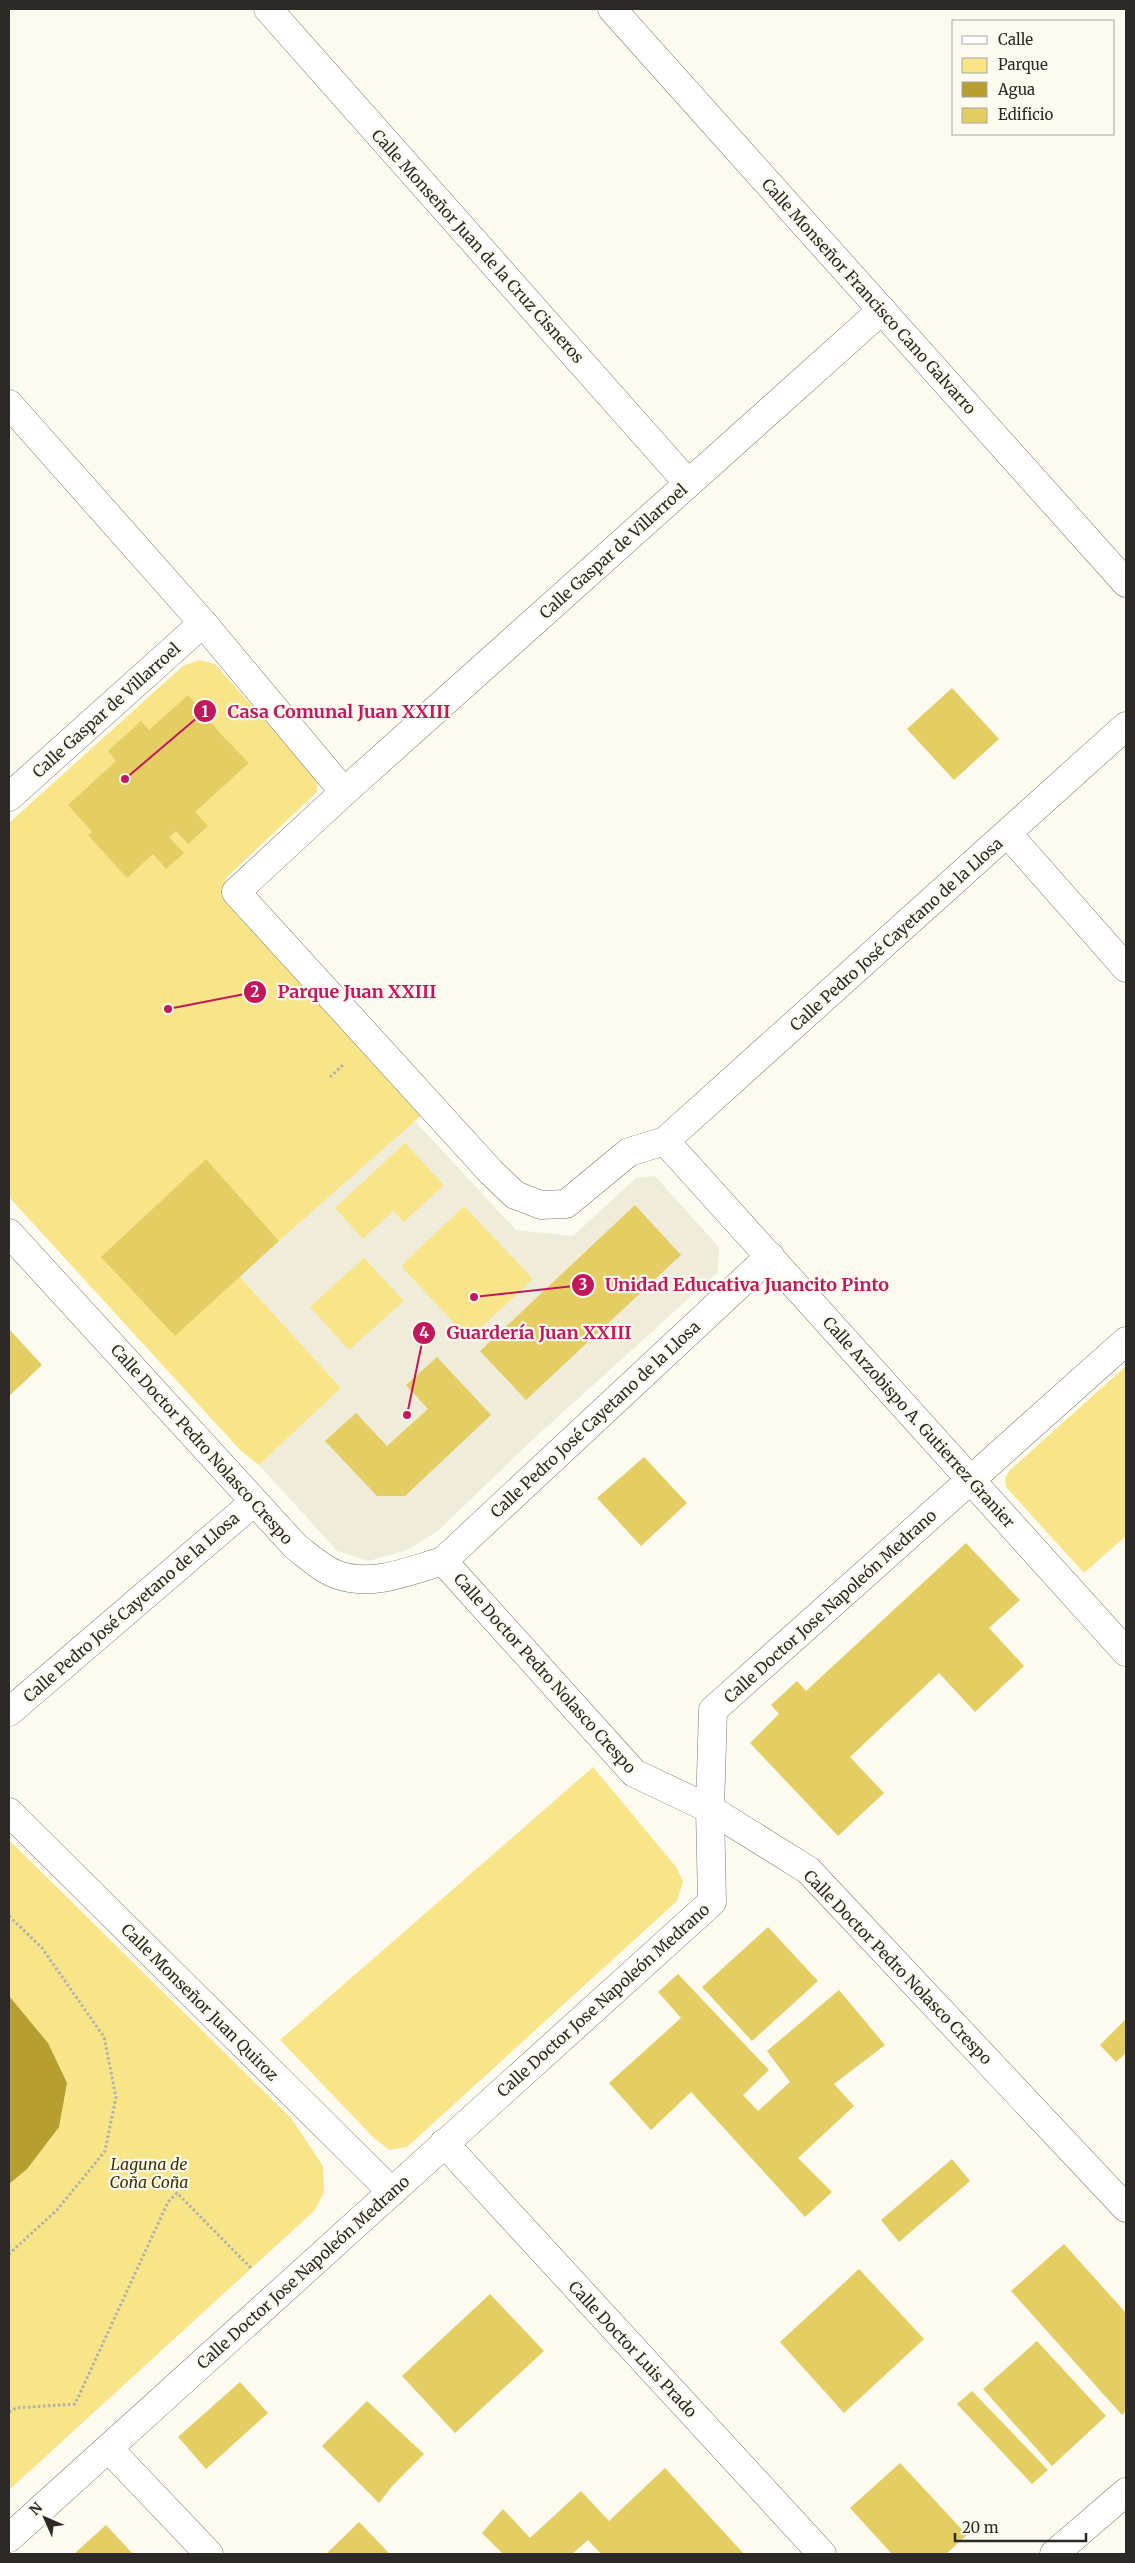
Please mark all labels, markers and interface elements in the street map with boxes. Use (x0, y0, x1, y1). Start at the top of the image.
legend (952, 20, 1115, 135)
text: Calle (998, 30, 1033, 49)
text: Parque (998, 55, 1048, 74)
text: Agua (997, 80, 1035, 99)
text: Edificio (998, 105, 1054, 124)
street label: Calle Monseñor Juan de la Cruz Cisneros (368, 125, 588, 367)
street label: Calle Monseñor Francisco Cano Galvarro (758, 174, 980, 418)
street label: Calle Gaspar de Villarroel (535, 479, 691, 623)
street label: Calle Gaspar de Villarroel (28, 638, 184, 782)
callout: Casa Comunal Juan XXIII (193, 695, 461, 728)
text: Casa Comunal Juan XXIII (228, 700, 450, 723)
text: 1 (202, 702, 209, 721)
street label: Calle Pedro José Cayetano de la Llosa (785, 833, 1007, 1035)
callout: Parque Juan XXIII (242, 975, 446, 1008)
text: Parque Juan XXIII (278, 980, 436, 1003)
text: 2 (251, 982, 260, 1001)
callout: Unidad Educativa Juancito Pinto (570, 1268, 899, 1301)
text: Unidad Educativa Juancito Pinto (605, 1273, 889, 1296)
text: 3 (579, 1275, 587, 1294)
street label: Calle Arzobispo A. Gutierrez Granier (819, 1312, 1019, 1532)
callout: Guardería Juan XXIII (412, 1316, 642, 1349)
street label: Calle Pedro José Cayetano de la Llosa (486, 1316, 704, 1522)
text: Guardería Juan XXIII (446, 1321, 632, 1344)
text: 4 (419, 1323, 429, 1342)
street label: Calle Doctor Pedro Nolasco Crespo (107, 1340, 297, 1548)
street label: Calle Doctor Jose Napoleón Medrano (720, 1505, 940, 1707)
street label: Calle Pedro José Cayetano de la Llosa (19, 1508, 243, 1706)
street label: Calle Doctor Pedro Nolasco Crespo (450, 1569, 640, 1777)
street label: Calle Doctor Pedro Nolasco Crespo (800, 1866, 996, 2068)
street label: Calle Doctor Jose Napoleón Medrano (493, 1899, 713, 2101)
street label: Calle Monseñor Juan Quiroz (117, 1919, 283, 2085)
park label: Laguna de Coña Coña (110, 2154, 188, 2192)
street label: Calle Doctor Jose Napoleón Medrano (193, 2171, 413, 2373)
street label: Calle Doctor Luis Prado (565, 2277, 701, 2421)
north arrow (20, 2493, 70, 2543)
text: N (26, 2499, 46, 2519)
scale bar (955, 2510, 1086, 2542)
text: 20 m (962, 2518, 999, 2537)

